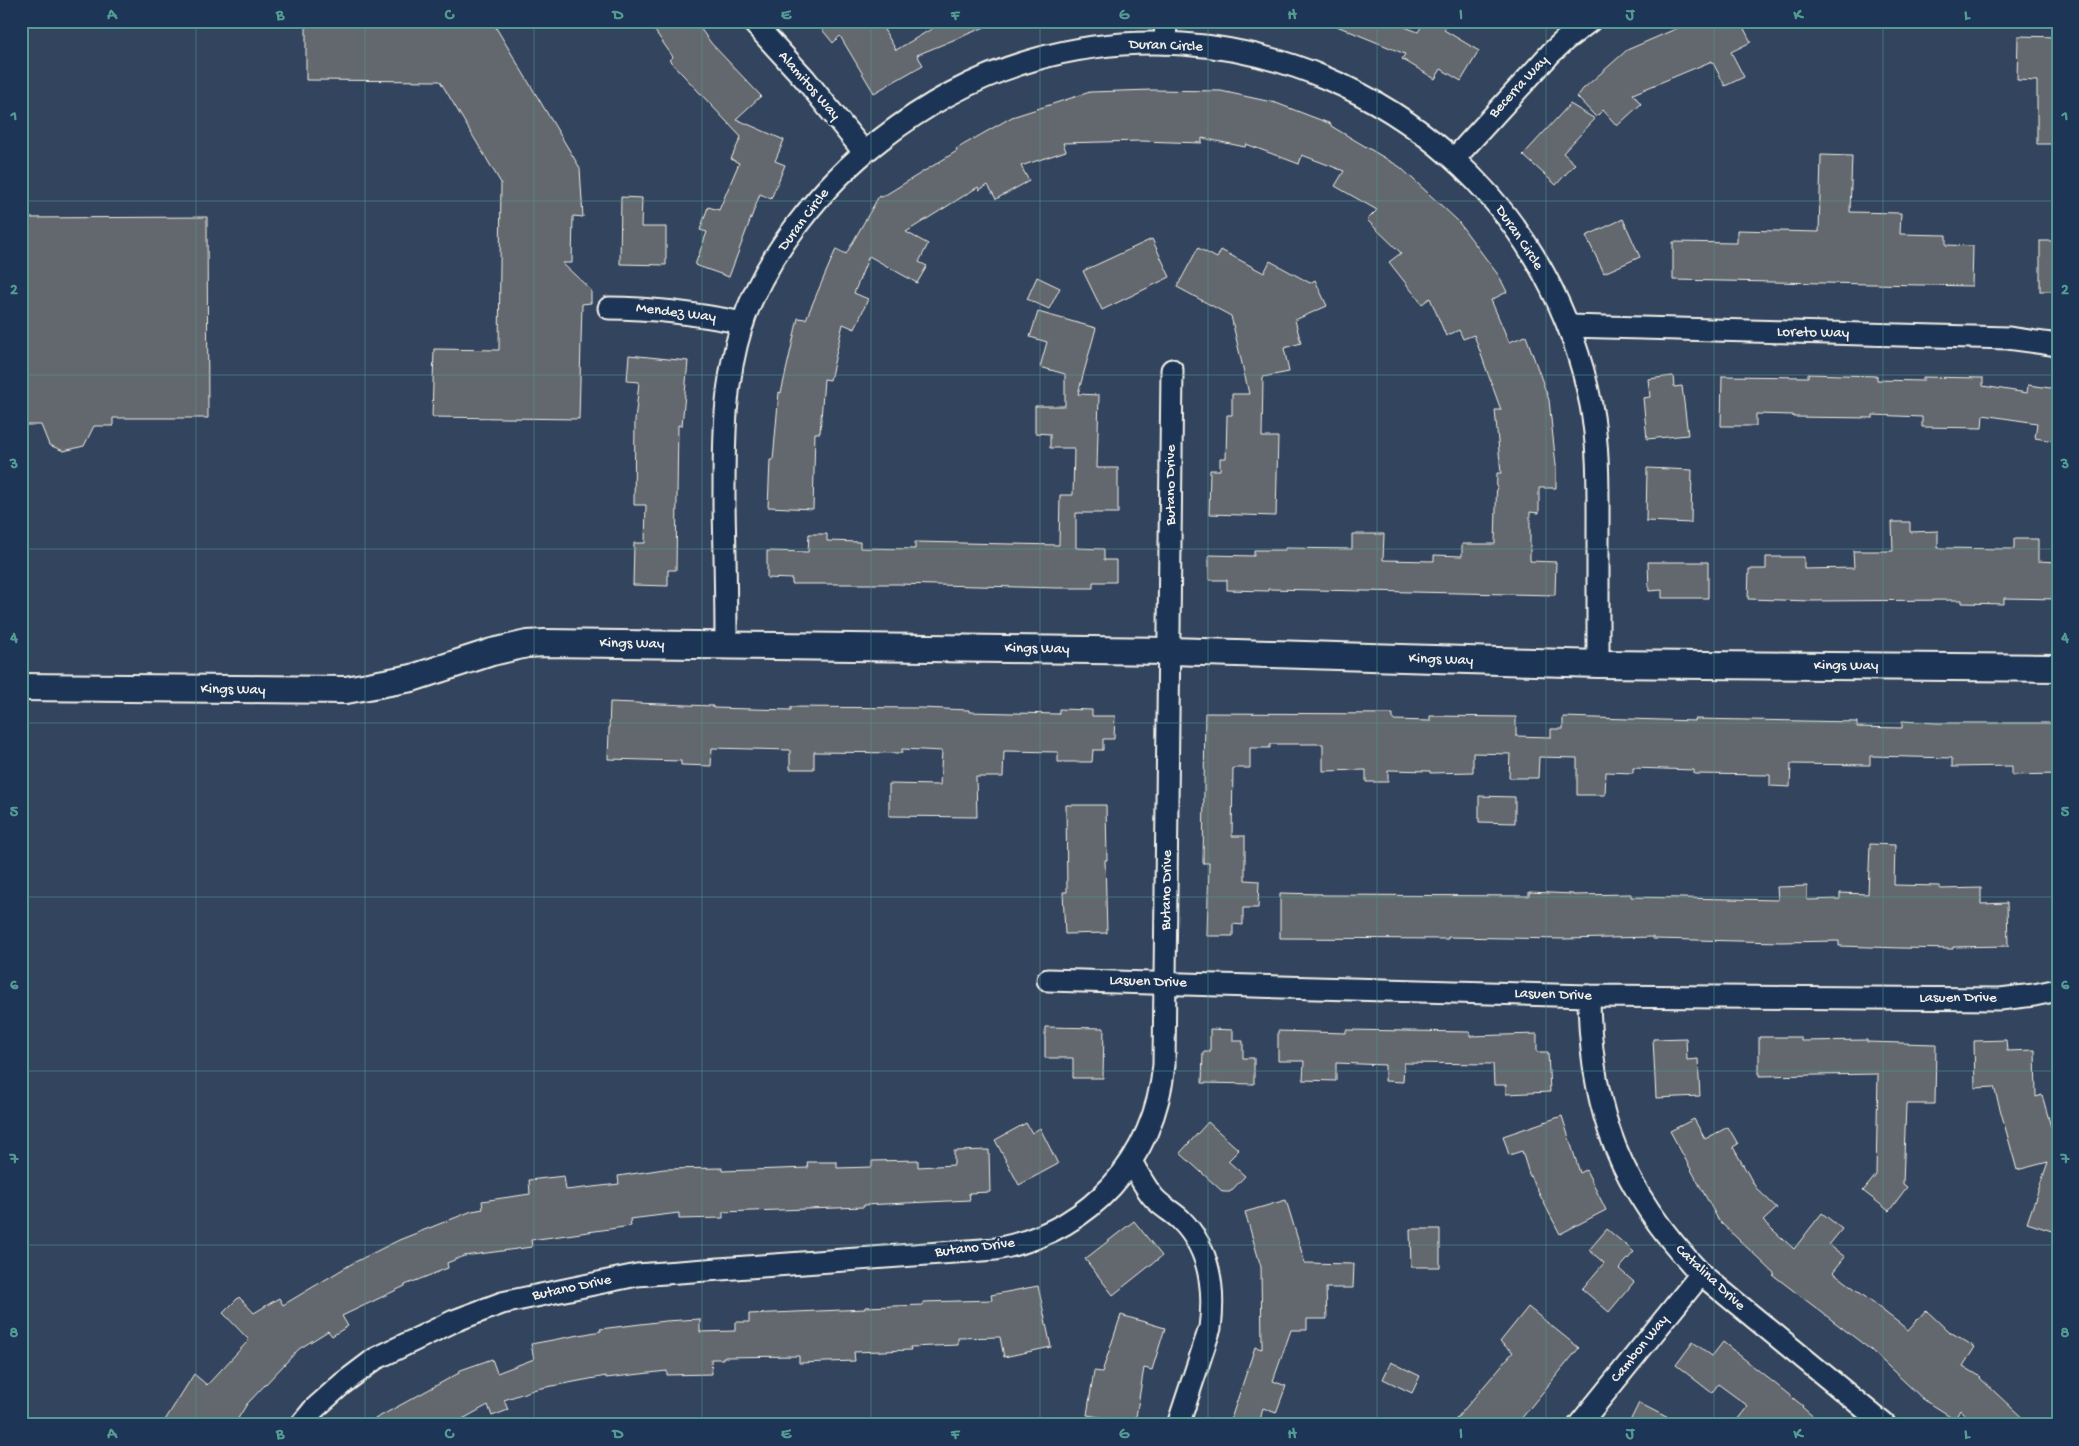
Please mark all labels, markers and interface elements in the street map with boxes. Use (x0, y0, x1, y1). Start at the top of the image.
text: A (106, 7, 118, 26)
text: B (275, 7, 285, 26)
text: C (444, 7, 455, 26)
text: D (611, 7, 624, 26)
text: E (781, 7, 792, 26)
text: F (950, 7, 961, 26)
text: G (1119, 7, 1130, 26)
text: H (1287, 7, 1297, 26)
text: I (1459, 7, 1463, 26)
text: J (1625, 7, 1636, 26)
text: K (1793, 7, 1805, 26)
text: L (1964, 7, 1971, 26)
street label: Duran Circle (1128, 36, 1204, 56)
street label: Alamitos Way (774, 48, 844, 125)
street label: Becerra Way (1485, 51, 1553, 123)
text: 1 (10, 108, 17, 127)
text: 1 (2061, 108, 2068, 127)
street label: Duran Circle (774, 185, 834, 256)
street label: Duran Circle (1490, 201, 1547, 274)
text: 2 (10, 282, 18, 301)
text: 2 (2061, 282, 2069, 301)
street label: Mendez Way (635, 299, 718, 327)
street label: Loreto Way (1777, 323, 1850, 343)
street label: Butano Drive (1162, 445, 1180, 526)
text: 3 (9, 456, 18, 475)
text: 3 (2060, 456, 2069, 475)
text: 4 (9, 630, 18, 649)
text: 4 (2060, 630, 2069, 649)
street label: Kings Way (599, 634, 665, 654)
street label: Kings Way (1004, 639, 1070, 659)
street label: Kings Way (1408, 650, 1474, 670)
street label: Kings Way (1814, 657, 1879, 675)
street label: Kings Way (200, 680, 266, 700)
text: 5 (10, 804, 19, 823)
text: 5 (2061, 804, 2070, 823)
street label: Butano Drive (1157, 849, 1177, 931)
street label: Lasuen Drive (1109, 972, 1187, 992)
text: 6 (10, 977, 19, 996)
text: 6 (2061, 977, 2070, 996)
street label: Lasuen Drive (1514, 985, 1592, 1005)
street label: Lasuen Drive (1919, 989, 1997, 1007)
text: 7 (9, 1151, 19, 1170)
text: 7 (2060, 1151, 2070, 1170)
street label: Butano Drive (933, 1234, 1016, 1262)
street label: Catalina Drive (1671, 1241, 1749, 1315)
street label: Butano Drive (530, 1271, 613, 1305)
street label: Cambon Way (1607, 1311, 1673, 1387)
text: 8 (10, 1325, 19, 1344)
text: 8 (2061, 1325, 2070, 1344)
text: A (106, 1426, 118, 1445)
text: B (275, 1426, 285, 1445)
text: C (444, 1426, 455, 1445)
text: D (611, 1426, 624, 1445)
text: E (781, 1426, 792, 1445)
text: F (950, 1426, 961, 1445)
text: G (1119, 1426, 1130, 1445)
text: H (1287, 1426, 1297, 1445)
text: I (1459, 1426, 1463, 1445)
text: J (1625, 1426, 1636, 1445)
text: K (1793, 1426, 1805, 1445)
text: L (1964, 1426, 1971, 1445)

